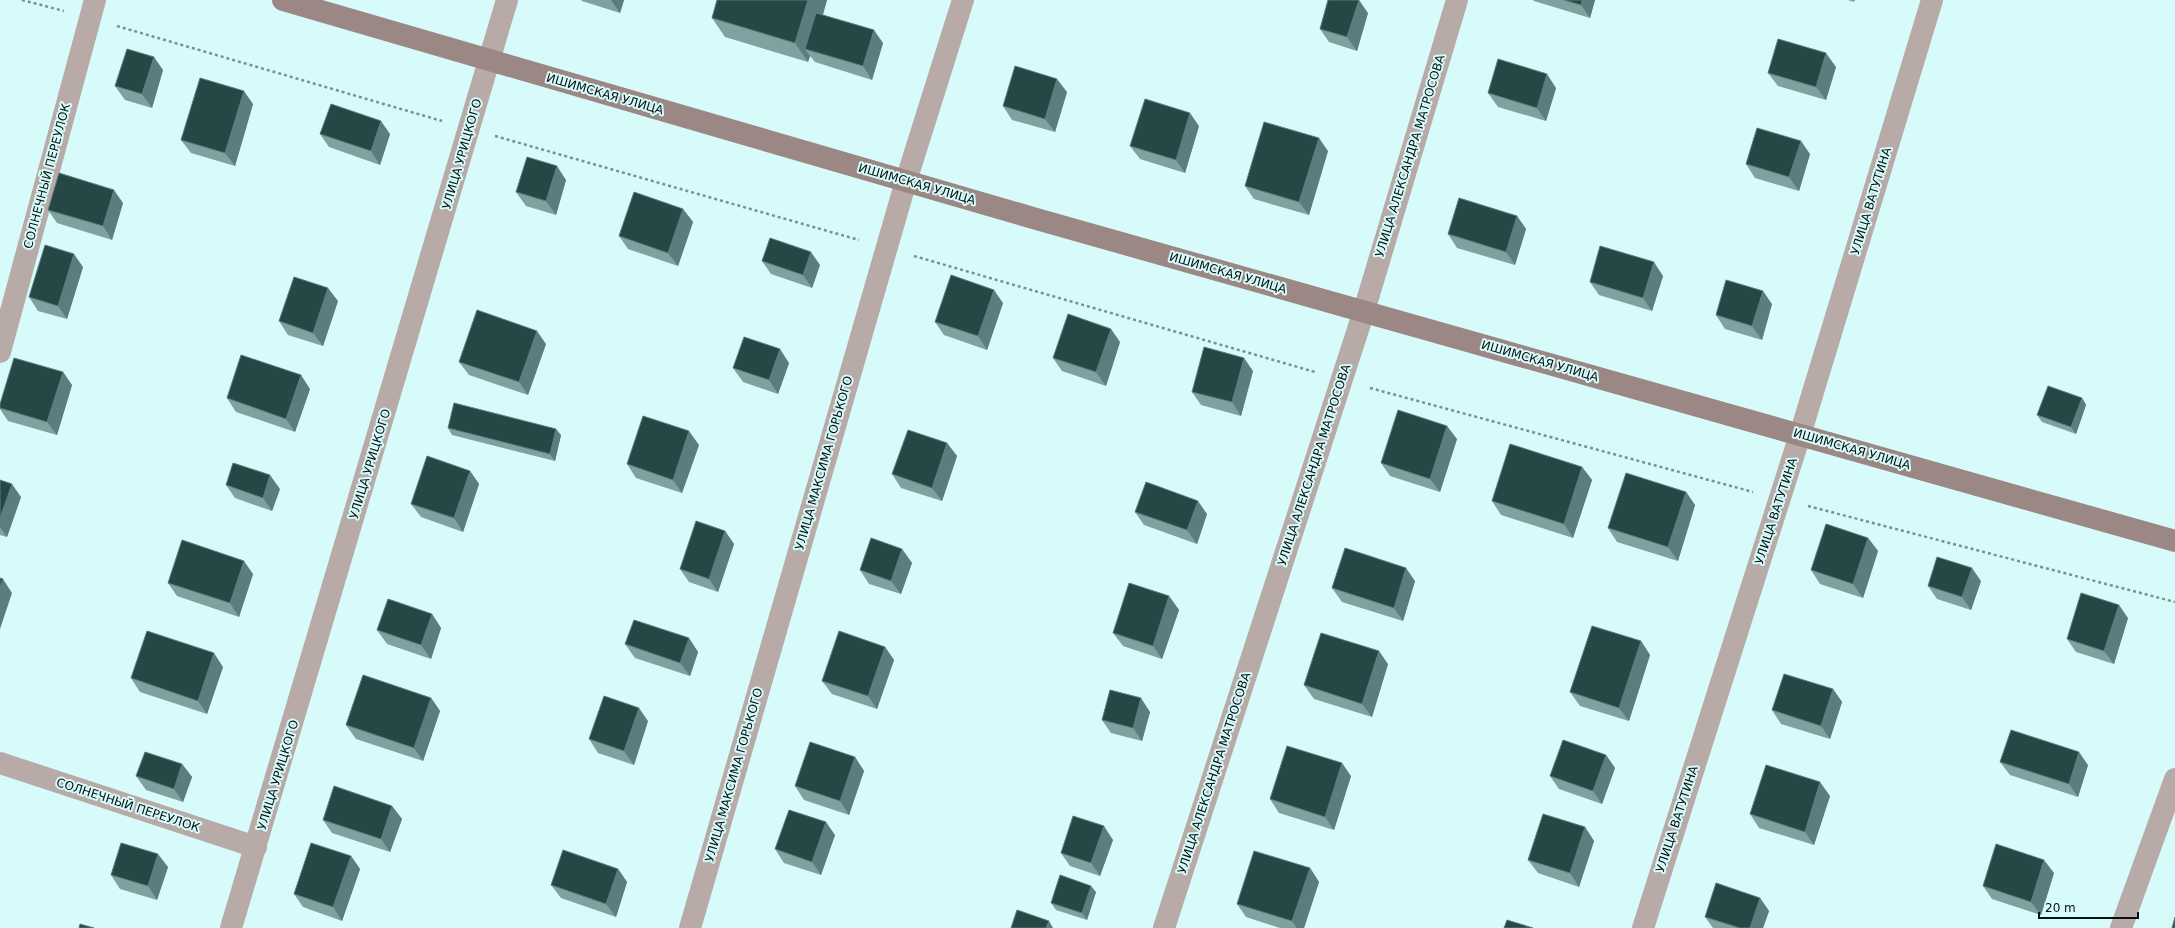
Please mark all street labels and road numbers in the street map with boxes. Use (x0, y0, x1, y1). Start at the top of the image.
street label: УЛИЦА АЛЕКСАНДРА МАТРОСОВА (1372, 52, 1448, 259)
street label: ИШИМСКАЯ УЛИЦА (545, 71, 666, 118)
street label: УЛИЦА УРИЦКОГО (440, 97, 484, 211)
street label: СОЛНЕЧНЫЙ ПЕРЕУЛОК (20, 101, 73, 250)
street label: УЛИЦА ВАТУТИНА (1848, 145, 1894, 256)
street label: ИШИМСКАЯ УЛИЦА (857, 161, 978, 208)
street label: ИШИМСКАЯ УЛИЦА (1168, 250, 1289, 297)
street label: ИШИМСКАЯ УЛИЦА (1480, 338, 1601, 385)
street label: УЛИЦА АЛЕКСАНДРА МАТРОСОВА (1275, 362, 1354, 568)
street label: УЛИЦА МАКСИМА ГОРЬКОГО (792, 374, 856, 552)
street label: УЛИЦА УРИЦКОГО (347, 407, 393, 521)
street label: ИШИМСКАЯ УЛИЦА (1792, 426, 1913, 473)
street label: УЛИЦА ВАТУТИНА (1752, 455, 1800, 566)
street label: УЛИЦА АЛЕКСАНДРА МАТРОСОВА (1175, 670, 1254, 876)
street label: УЛИЦА МАКСИМА ГОРЬКОГО (702, 686, 766, 864)
street label: УЛИЦА УРИЦКОГО (255, 718, 301, 832)
street label: УЛИЦА ВАТУТИНА (1653, 763, 1701, 874)
street label: СОЛНЕЧНЫЙ ПЕРЕУЛОК (55, 774, 202, 835)

